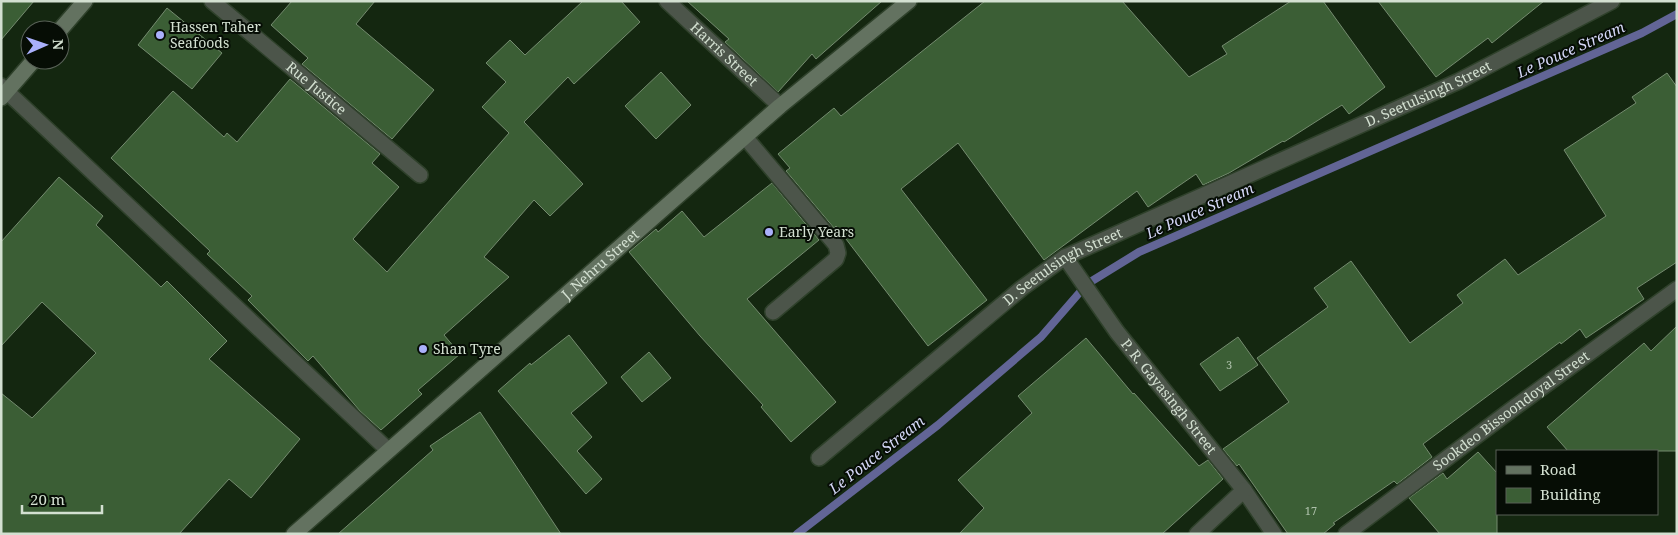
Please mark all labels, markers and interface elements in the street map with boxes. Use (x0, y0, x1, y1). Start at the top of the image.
water label: Le Pouce Stream (1513, 16, 1628, 82)
place label: Hassen Taher Seafoods (170, 17, 261, 52)
street label: Harris Street (687, 18, 762, 90)
north arrow (20, 20, 70, 70)
marker: Hassen Taher Seafoods (154, 29, 166, 41)
text: N (49, 39, 68, 50)
street label: D. Seetulsingh Street (1362, 56, 1494, 131)
street label: Rue Justice (282, 57, 351, 119)
water label: Le Pouce Stream (1142, 177, 1257, 243)
place label: Early Years (779, 222, 854, 241)
street label: D. Seetulsingh Street (999, 223, 1125, 309)
street label: J. Nehru Street (556, 225, 643, 304)
marker: Early Years (763, 226, 775, 238)
street label: P. R. Gayasingh Street (1117, 335, 1221, 458)
place label: Shan Tyre (433, 339, 501, 358)
marker: Shan Tyre (417, 343, 429, 355)
street label: Sookdeo Bissoondoyal Street (1429, 346, 1593, 475)
house number: 3 (1226, 357, 1232, 372)
water label: Le Pouce Stream (824, 410, 929, 498)
legend (1496, 450, 1658, 515)
text: Road (1540, 459, 1576, 479)
scale bar (22, 482, 102, 514)
text: Building (1540, 484, 1601, 504)
text: 20 m (30, 489, 65, 509)
house number: 17 (1305, 503, 1317, 518)

